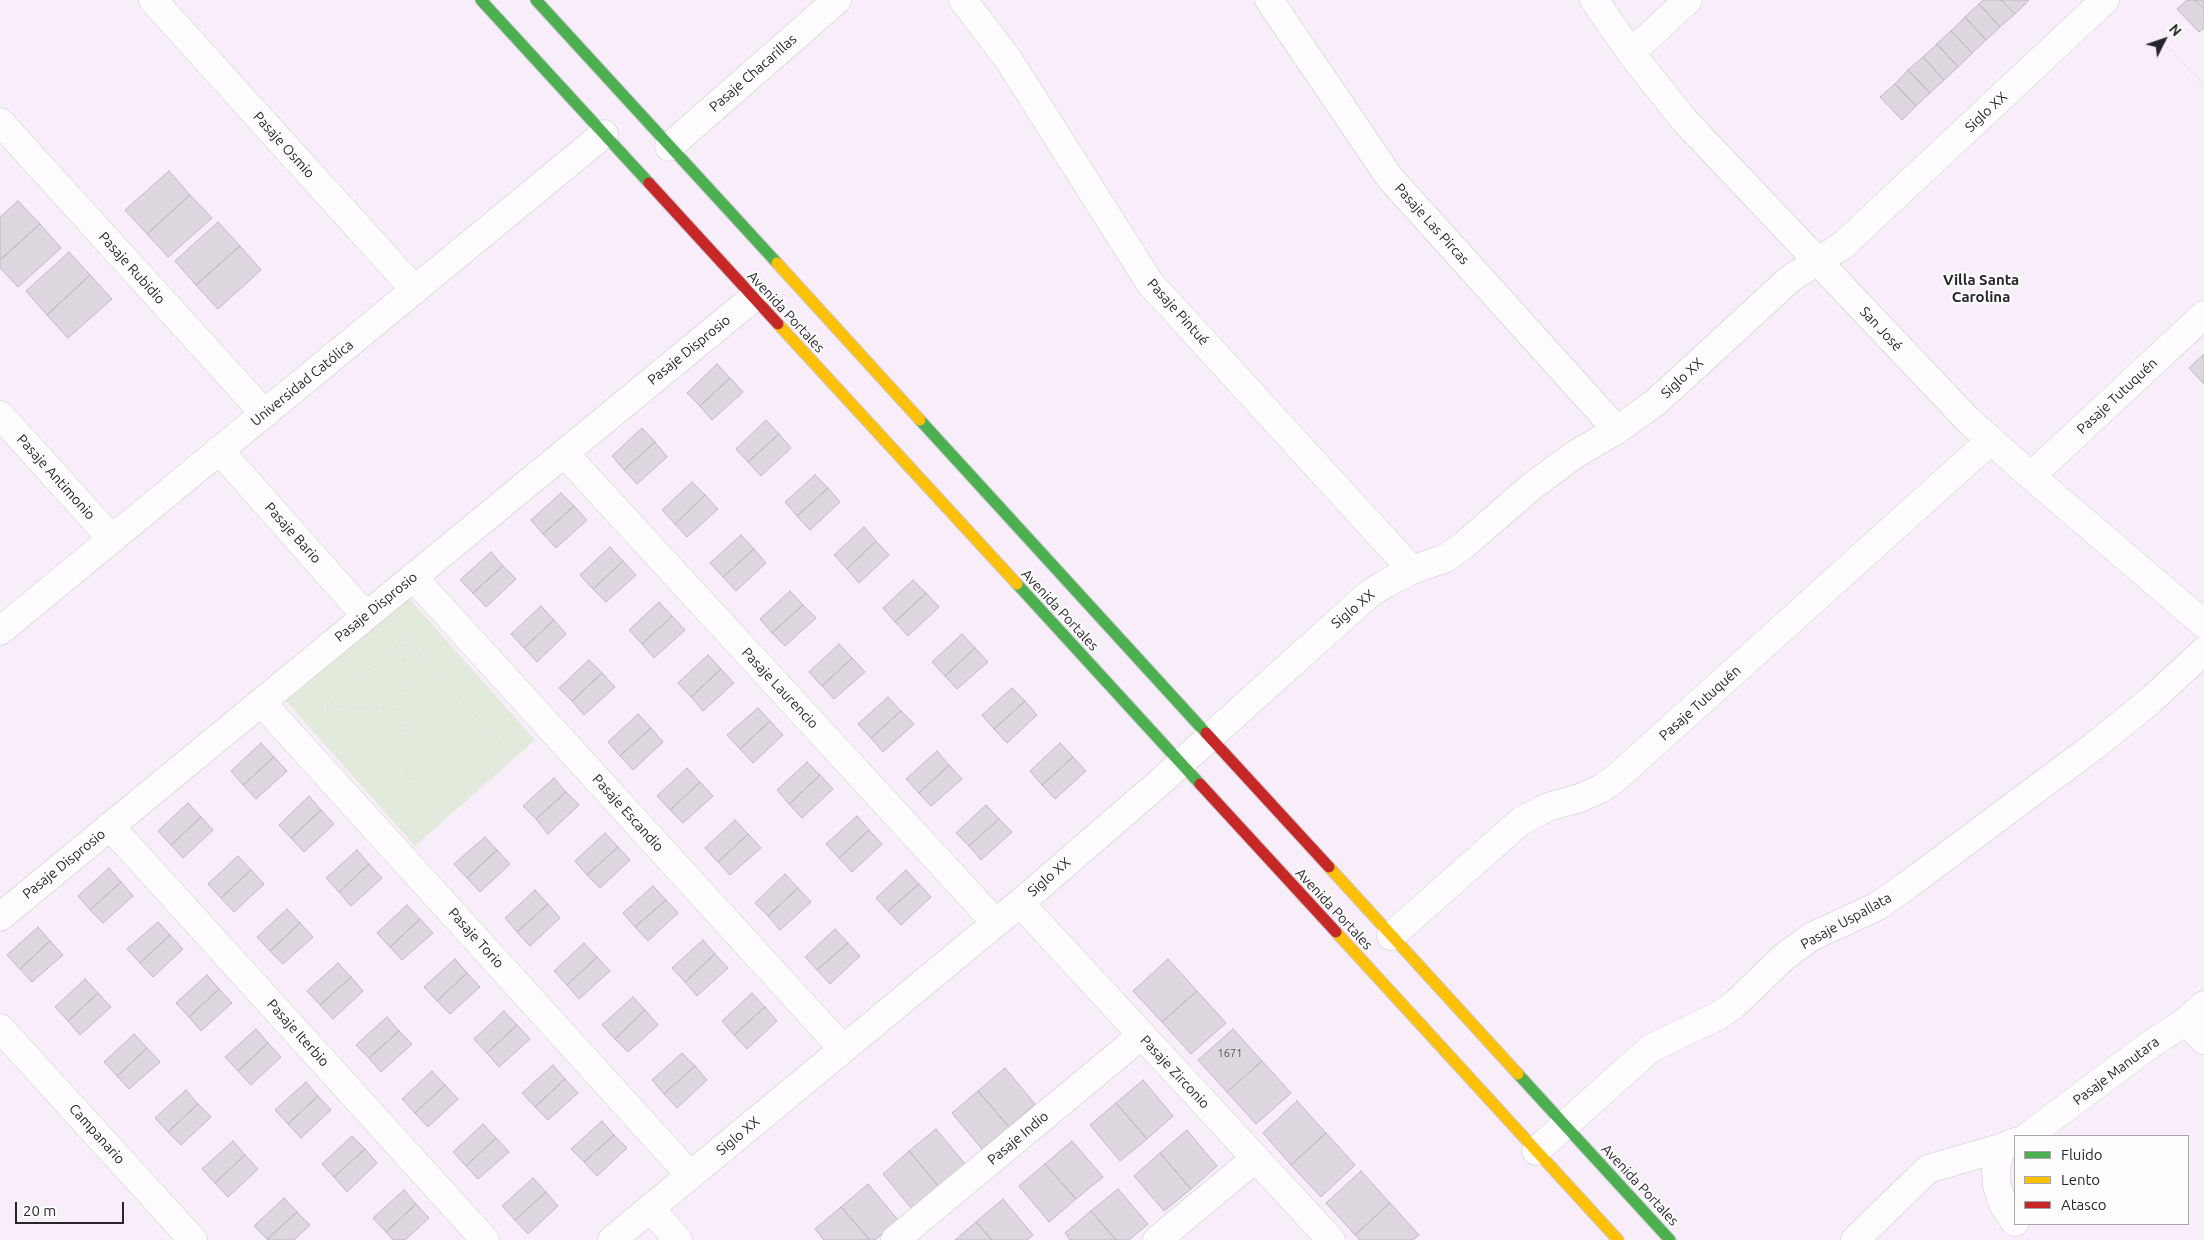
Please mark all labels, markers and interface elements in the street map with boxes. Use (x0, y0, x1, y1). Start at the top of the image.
north arrow (2139, 15, 2189, 65)
text: N (2166, 21, 2185, 39)
street label: Pasaje Chacarillas (706, 31, 800, 115)
street label: Siglo XX (1961, 88, 2011, 136)
street label: Pasaje Osmio (250, 108, 318, 182)
street label: Pasaje Las Pircas (1391, 180, 1473, 268)
street label: Pasaje Rubidio (95, 229, 169, 307)
street label: Avenida Portales (744, 268, 828, 356)
district label: Villa Santa Carolina (1943, 271, 2019, 306)
street label: Pasaje Pintué (1144, 275, 1212, 349)
street label: San José (1856, 303, 1906, 355)
street label: Pasaje Disprosio (644, 311, 734, 389)
street label: Universidad Católica (247, 336, 357, 430)
street label: Siglo XX (1657, 354, 1707, 402)
street label: Pasaje Tutuquén (2073, 354, 2161, 438)
street label: Pasaje Antimonio (13, 431, 99, 523)
street label: Pasaje Bario (261, 499, 325, 567)
street label: Avenida Portales (1018, 566, 1102, 654)
street label: Pasaje Disprosio (331, 568, 421, 646)
street label: Siglo XX (1328, 586, 1378, 632)
street label: Pasaje Laurencio (738, 644, 822, 732)
street label: Pasaje Tutuquén (1656, 662, 1744, 744)
street label: Pasaje Escandio (589, 771, 667, 855)
street label: Pasaje Disprosio (19, 825, 109, 903)
street label: Siglo XX (1024, 854, 1074, 900)
street label: Avenida Portales (1292, 865, 1376, 953)
street label: Pasaje Uspallata (1798, 889, 1894, 953)
street label: Pasaje Torio (445, 904, 507, 972)
street label: Pasaje Iterbio (263, 996, 333, 1070)
street label: Pasaje Zirconio (1137, 1032, 1213, 1112)
street label: Pasaje Manutara (2070, 1033, 2162, 1109)
house number: 1671 (1218, 1046, 1242, 1060)
street label: Campanario (66, 1100, 128, 1168)
street label: Pasaje Indio (984, 1108, 1052, 1168)
street label: Siglo XX (713, 1113, 763, 1159)
legend (2014, 1135, 2189, 1225)
street label: Avenida Portales (1598, 1141, 1682, 1229)
text: Fluido (2061, 1146, 2103, 1163)
text: Lento (2061, 1171, 2100, 1188)
scale bar (18, 1192, 126, 1224)
text: Atasco (2061, 1196, 2107, 1213)
text: 20 m (23, 1202, 56, 1219)

